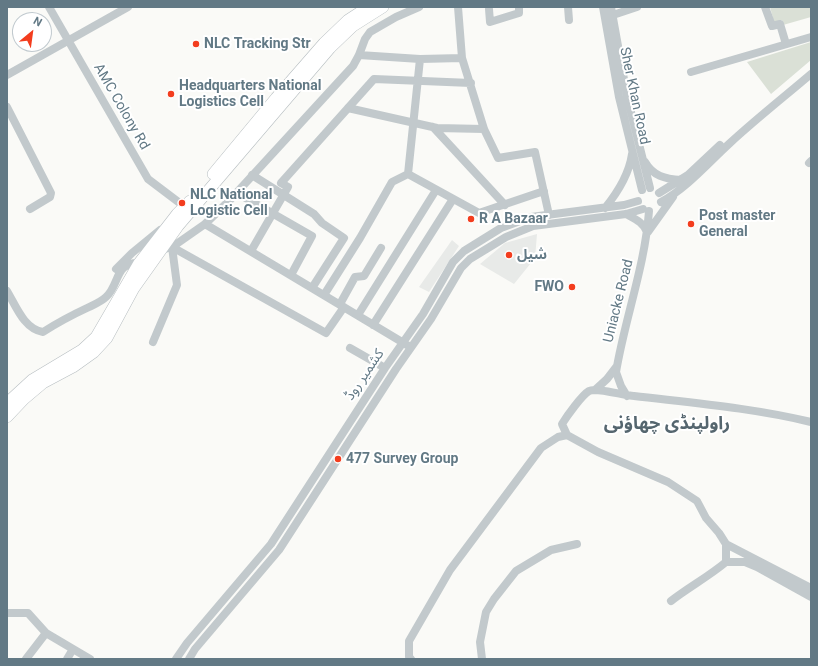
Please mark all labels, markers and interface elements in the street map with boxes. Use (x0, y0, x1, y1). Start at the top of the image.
north arrow (12, 12, 52, 52)
text: N (31, 14, 44, 30)
place label: NLC Tracking Str (204, 36, 311, 52)
marker: NLC Tracking Str (191, 39, 201, 49)
street label: Sher Khan Road (615, 46, 653, 146)
street label: AMC Colony Rd (90, 61, 152, 153)
place label: Headquarters National Logistics Cell (179, 78, 321, 110)
marker: Headquarters National Logistics Cell (166, 89, 176, 99)
place label: NLC National Logistic Cell (190, 187, 272, 220)
marker: NLC National Logistic Cell (177, 198, 187, 208)
place label: Post master General (699, 208, 775, 240)
place label: R A Bazaar (479, 211, 548, 227)
marker: R A Bazaar (466, 214, 476, 224)
marker: Post master General (686, 219, 696, 229)
place label: شیل (517, 247, 547, 263)
marker: شیل (504, 250, 514, 260)
street label: Uniacke Road (601, 258, 637, 344)
place label: FWO (534, 279, 564, 295)
marker: FWO (567, 282, 577, 292)
street label: کشمیر روڈ (342, 346, 388, 404)
district label: راولپنڈی چھاؤنی (604, 413, 730, 435)
place label: 477 Survey Group (346, 451, 458, 467)
marker: 477 Survey Group (333, 454, 343, 464)

